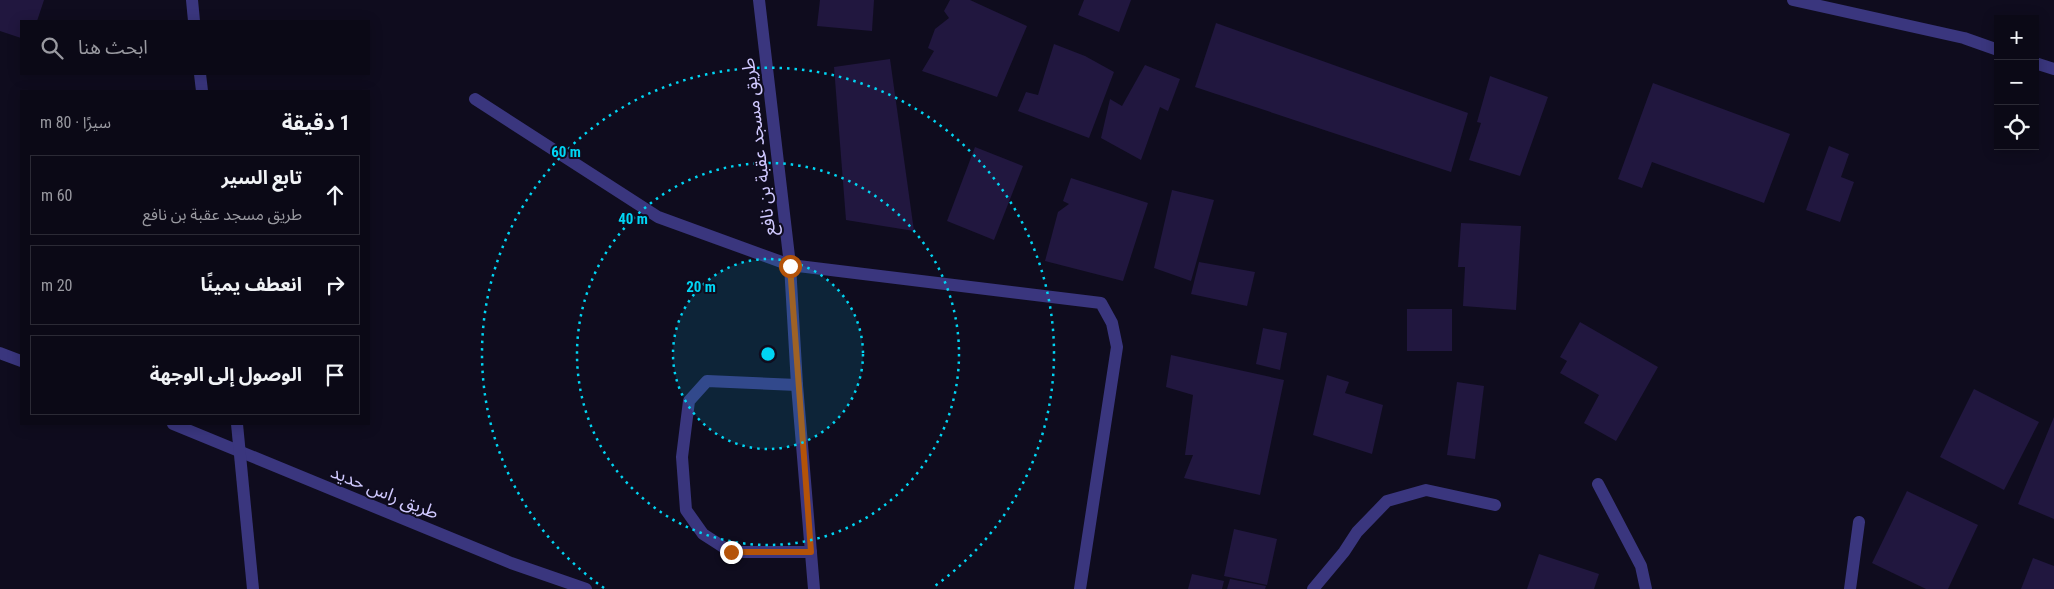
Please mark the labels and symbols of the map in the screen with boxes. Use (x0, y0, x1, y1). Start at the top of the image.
street label: طريق مسجد عقبة بن نافع (737, 56, 783, 237)
text: 60 m (551, 143, 581, 161)
text: 40 m (618, 210, 648, 228)
route start (779, 255, 802, 278)
text: 20 m (686, 278, 716, 296)
centre of rings (759, 345, 777, 363)
street label: طريق راس حديد (328, 461, 442, 524)
route end (720, 541, 743, 564)

